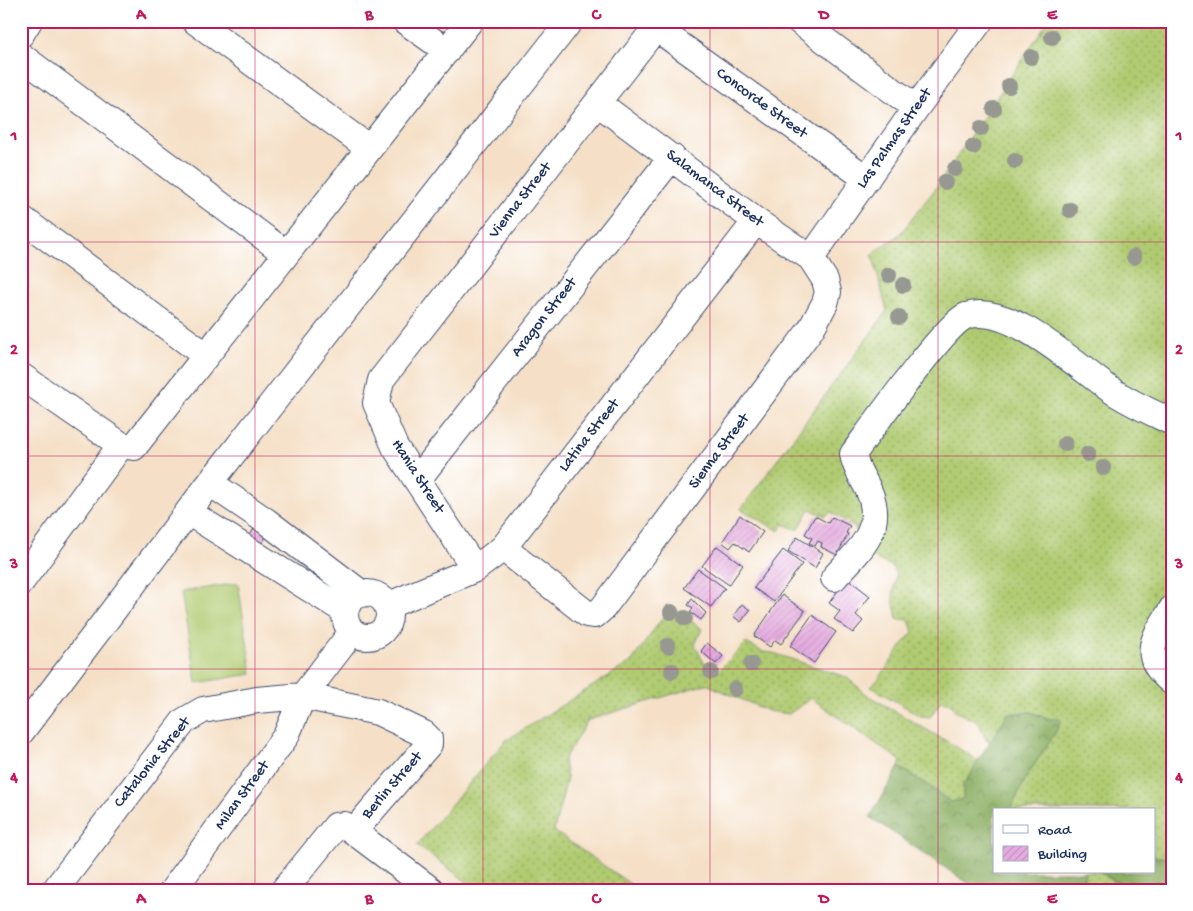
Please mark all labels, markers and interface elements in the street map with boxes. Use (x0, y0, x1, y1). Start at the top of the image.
text: A (135, 7, 147, 26)
text: B (364, 7, 374, 26)
text: C (591, 7, 602, 26)
text: D (817, 7, 830, 26)
text: E (1047, 7, 1058, 26)
street label: Concorde Street (712, 65, 811, 144)
street label: Las Palmas Street (853, 84, 938, 193)
text: 1 (10, 128, 17, 147)
text: 1 (1175, 128, 1182, 147)
street label: Salamanca Street (661, 146, 768, 233)
street label: Vienna Street (485, 158, 557, 244)
street label: Aragon Street (508, 273, 583, 361)
text: 2 (10, 342, 18, 361)
text: 2 (1175, 342, 1183, 361)
street label: Latina Street (556, 394, 625, 476)
street label: Sienna Street (685, 409, 755, 494)
street label: Hania Street (386, 436, 449, 519)
text: 3 (9, 556, 18, 575)
text: 3 (1174, 556, 1183, 575)
street label: Catalonia Street (111, 713, 196, 812)
street label: Berlin Street (358, 747, 428, 824)
street label: Milan Street (211, 756, 275, 834)
text: 4 (9, 770, 18, 789)
text: 4 (1174, 770, 1183, 789)
legend (993, 808, 1156, 874)
text: Road (1038, 822, 1072, 840)
text: Building (1037, 846, 1087, 864)
text: A (135, 891, 147, 910)
text: B (364, 891, 374, 910)
text: C (591, 891, 602, 910)
text: D (817, 891, 830, 910)
text: E (1047, 891, 1058, 910)

